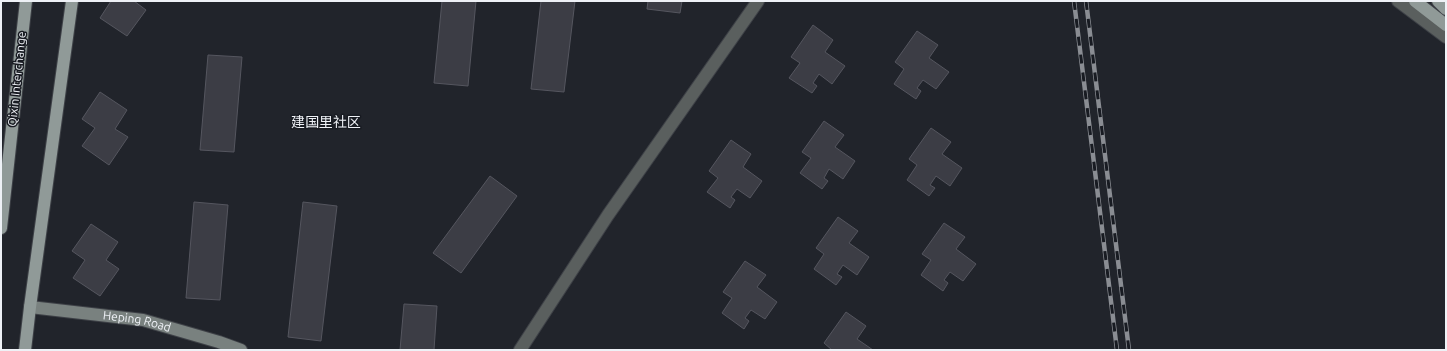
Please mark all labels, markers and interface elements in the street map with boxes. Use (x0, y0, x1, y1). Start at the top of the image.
street label: Qixin Interchange (5, 31, 28, 127)
district label: 建国里社区 (291, 114, 361, 130)
street label: Heping Road (102, 308, 173, 334)

